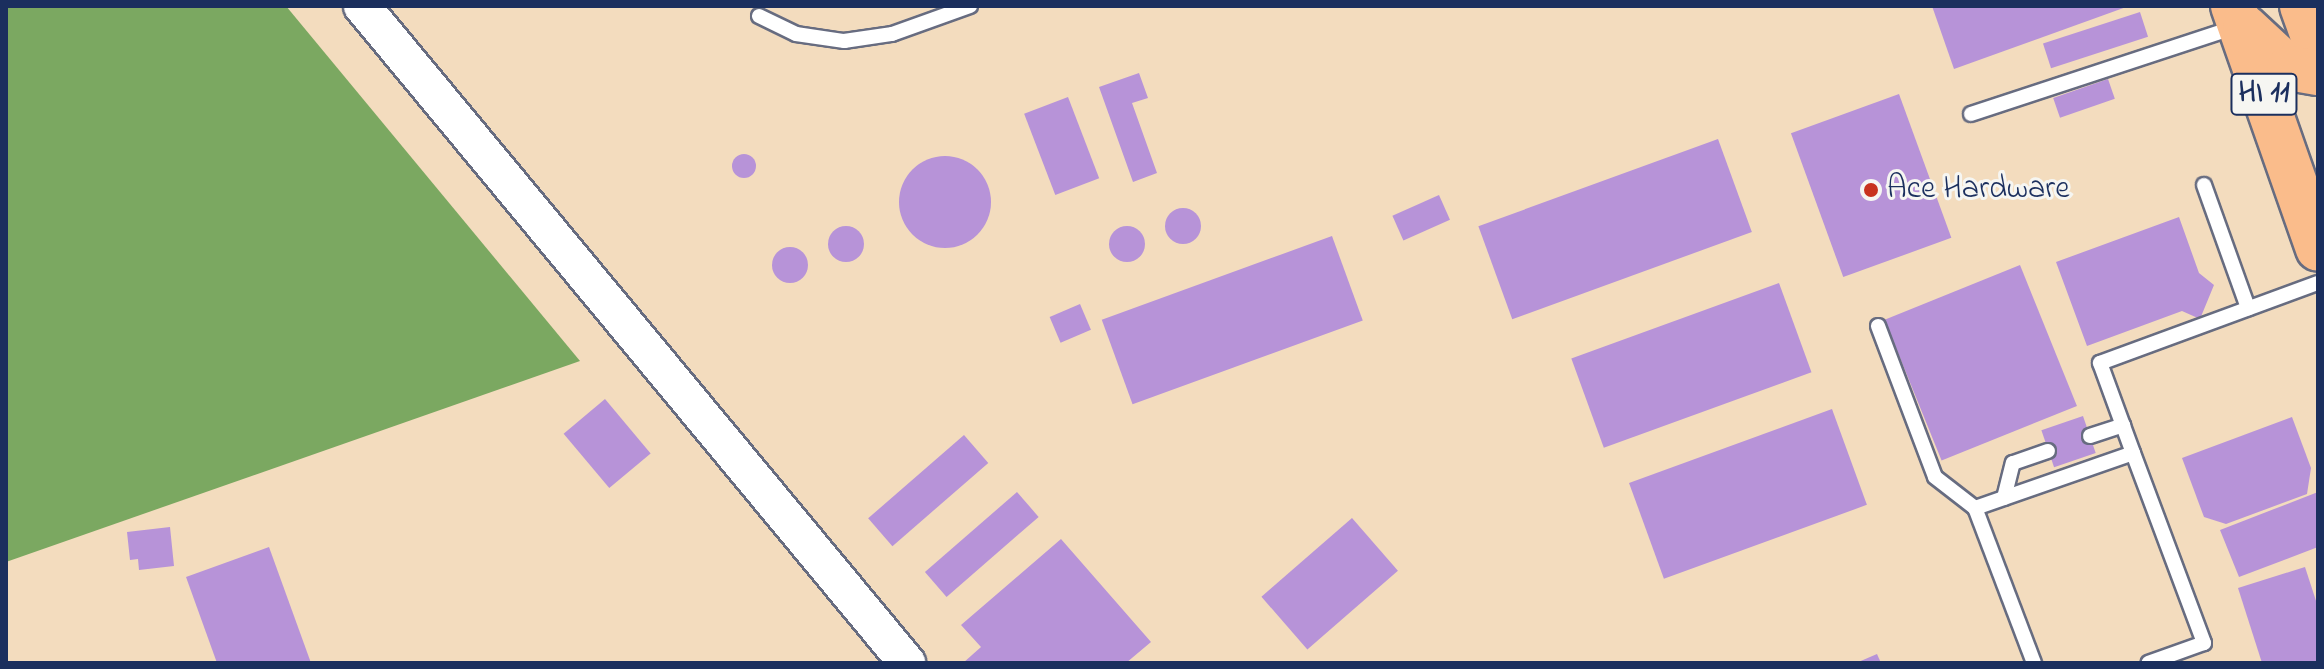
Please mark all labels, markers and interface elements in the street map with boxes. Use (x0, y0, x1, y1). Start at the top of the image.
road number: HI 11 (2230, 68, 2298, 120)
place label: Ace Hardware (1887, 171, 2070, 209)
marker: Ace Hardware (1862, 181, 1880, 199)

